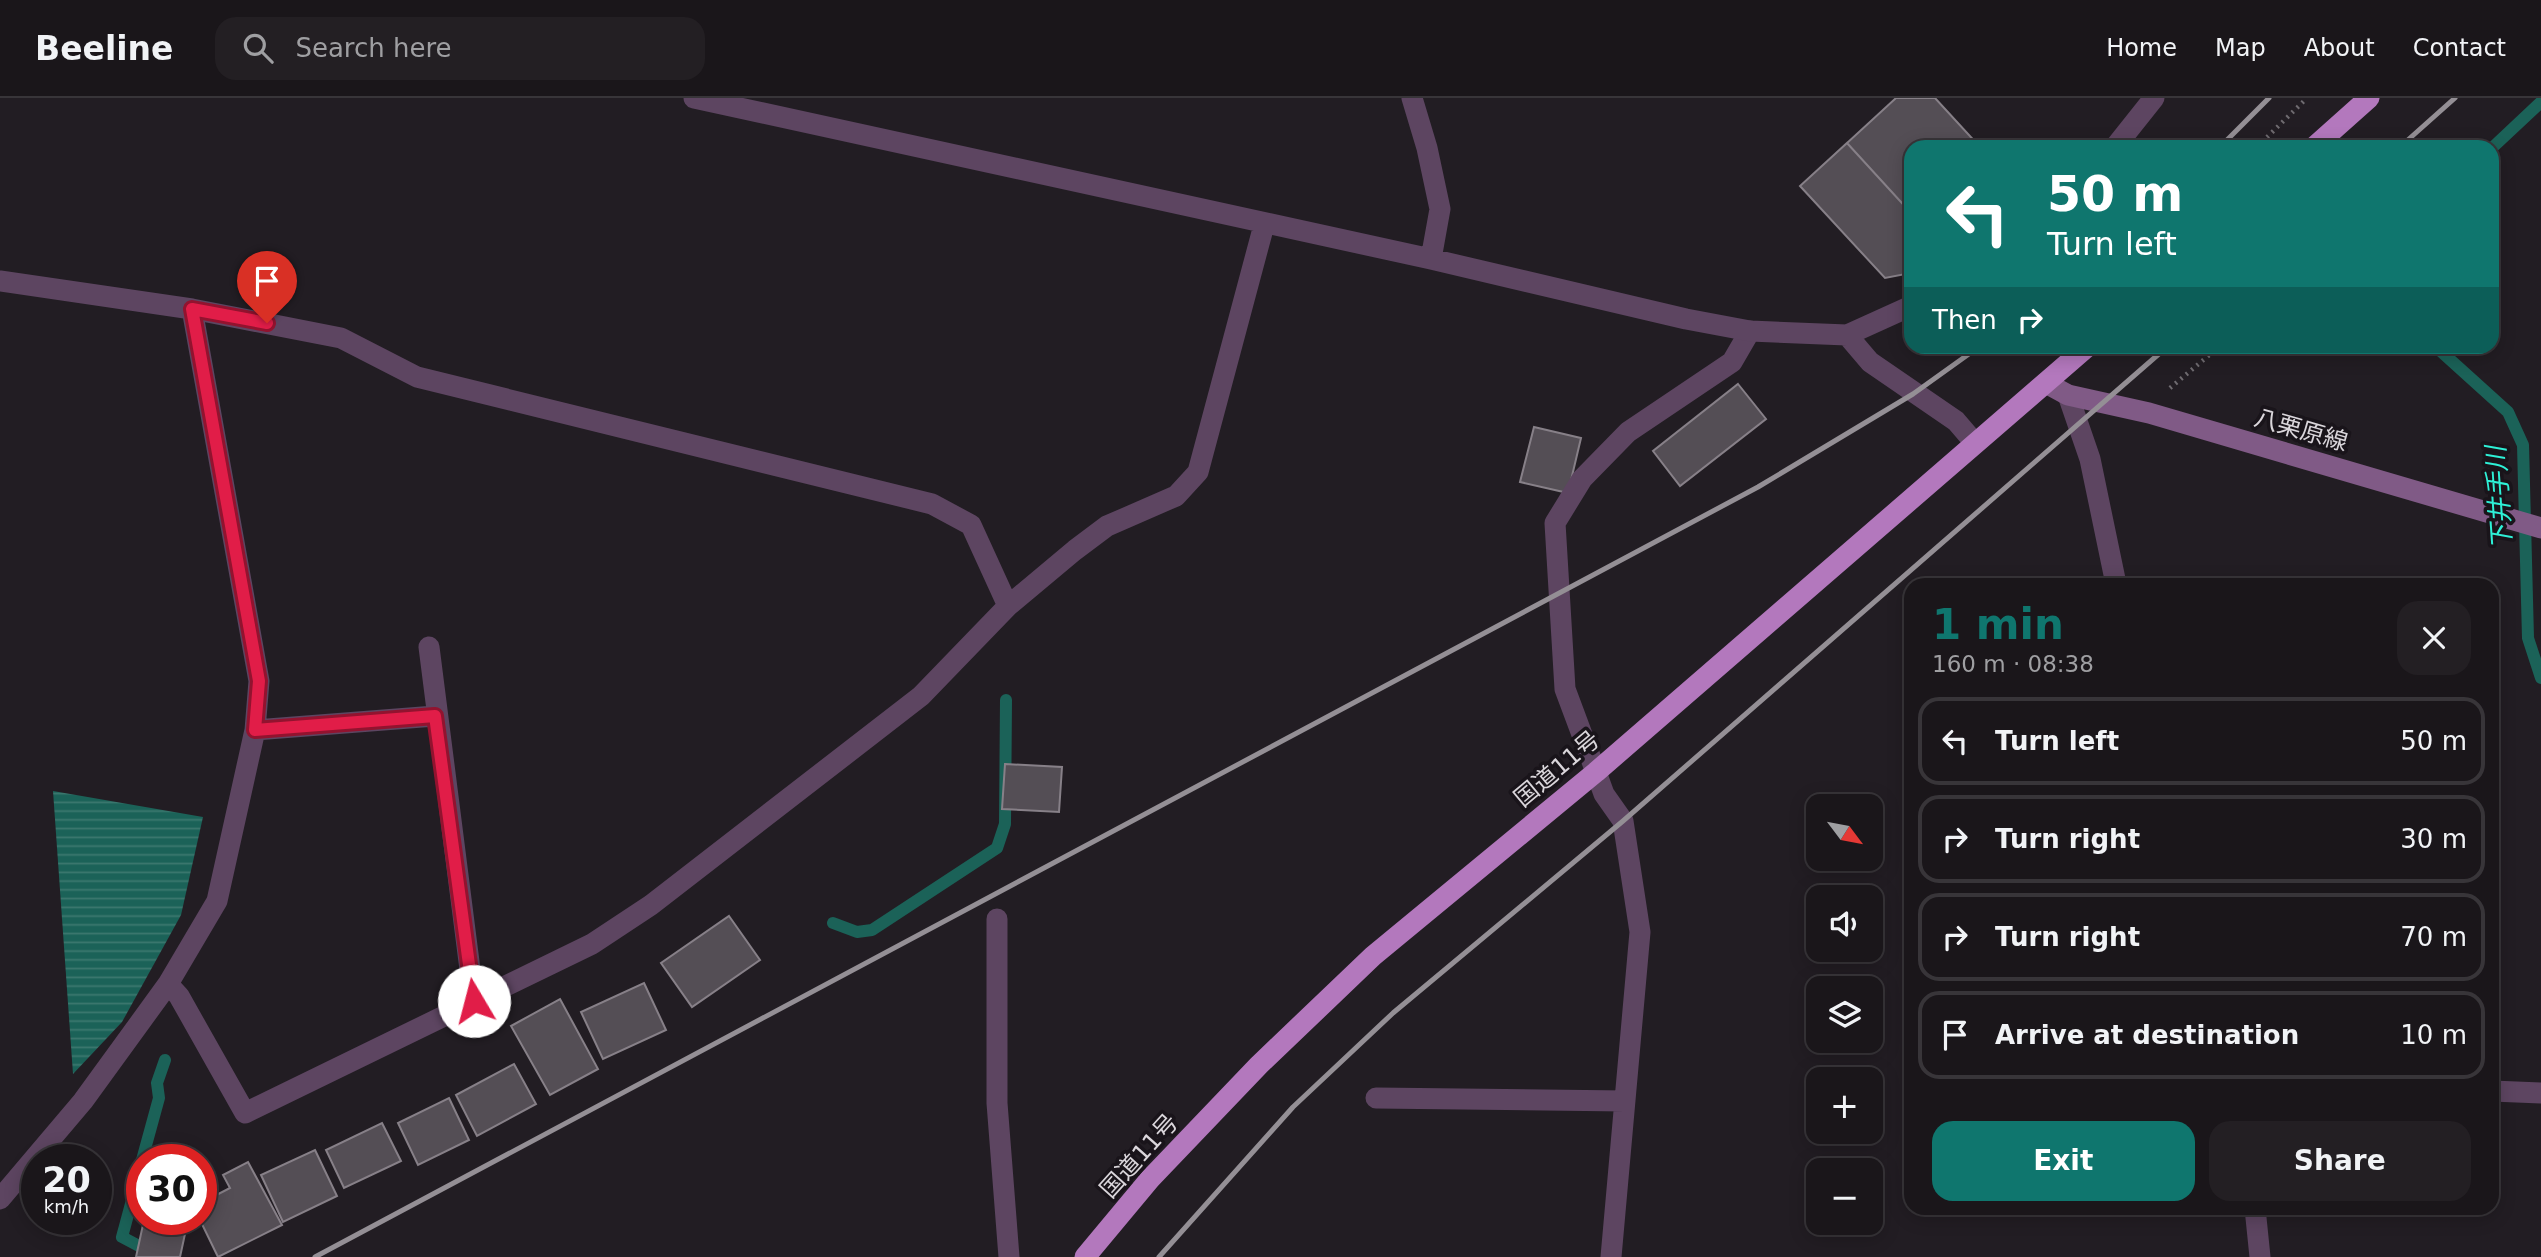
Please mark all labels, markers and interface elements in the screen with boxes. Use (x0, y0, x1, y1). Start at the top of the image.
search box (215, 17, 705, 80)
text: Beeline (35, 29, 173, 68)
icon: search (239, 29, 277, 67)
text: Search here (295, 33, 452, 63)
text: Home (2106, 34, 2177, 62)
text: Map (2215, 34, 2266, 62)
text: About (2304, 34, 2375, 62)
text: Contact (2413, 34, 2506, 62)
text: 50 m (2047, 166, 2183, 223)
icon: left (1932, 168, 2023, 259)
text: Turn left (2047, 225, 2177, 263)
pin (237, 251, 297, 323)
icon: arrive (248, 262, 286, 300)
icon: right (2011, 301, 2049, 339)
text: Then (1932, 305, 1997, 335)
street label: 八栗原線 (2251, 403, 2351, 457)
water label: 下井手川 (2480, 442, 2518, 551)
text: 1 min (1932, 600, 2064, 649)
button: close (2397, 601, 2471, 675)
text: 160 m · 08:38 (1932, 651, 2094, 677)
icon: left (1936, 722, 1974, 760)
street label: 国道11号 (1509, 725, 1605, 813)
text: Turn left (1995, 726, 2119, 756)
text: 50 m (2400, 726, 2467, 756)
north arrow (1806, 794, 1883, 872)
map controls (1806, 794, 1883, 1235)
icon: right (1936, 820, 1974, 858)
text: Turn right (1995, 824, 2140, 854)
text: 30 m (2400, 824, 2467, 854)
button: sound (1806, 885, 1883, 962)
icon: right (1936, 918, 1974, 956)
text: Turn right (1995, 922, 2140, 952)
text: 70 m (2400, 922, 2467, 952)
position arrow (437, 964, 511, 1038)
button: layers (1806, 976, 1883, 1053)
icon: arrive (1936, 1016, 1974, 1054)
text: Arrive at destination (1995, 1020, 2299, 1050)
text: 10 m (2400, 1020, 2467, 1050)
button: + (1806, 1067, 1883, 1144)
street label: 国道11号 (1094, 1109, 1184, 1203)
button: Exit (1932, 1121, 2195, 1201)
button: Share (2209, 1121, 2471, 1201)
speed limit sign: 30 (126, 1144, 217, 1235)
button: − (1806, 1158, 1883, 1235)
text: 20 (42, 1160, 91, 1200)
text: km/h (44, 1196, 89, 1217)

